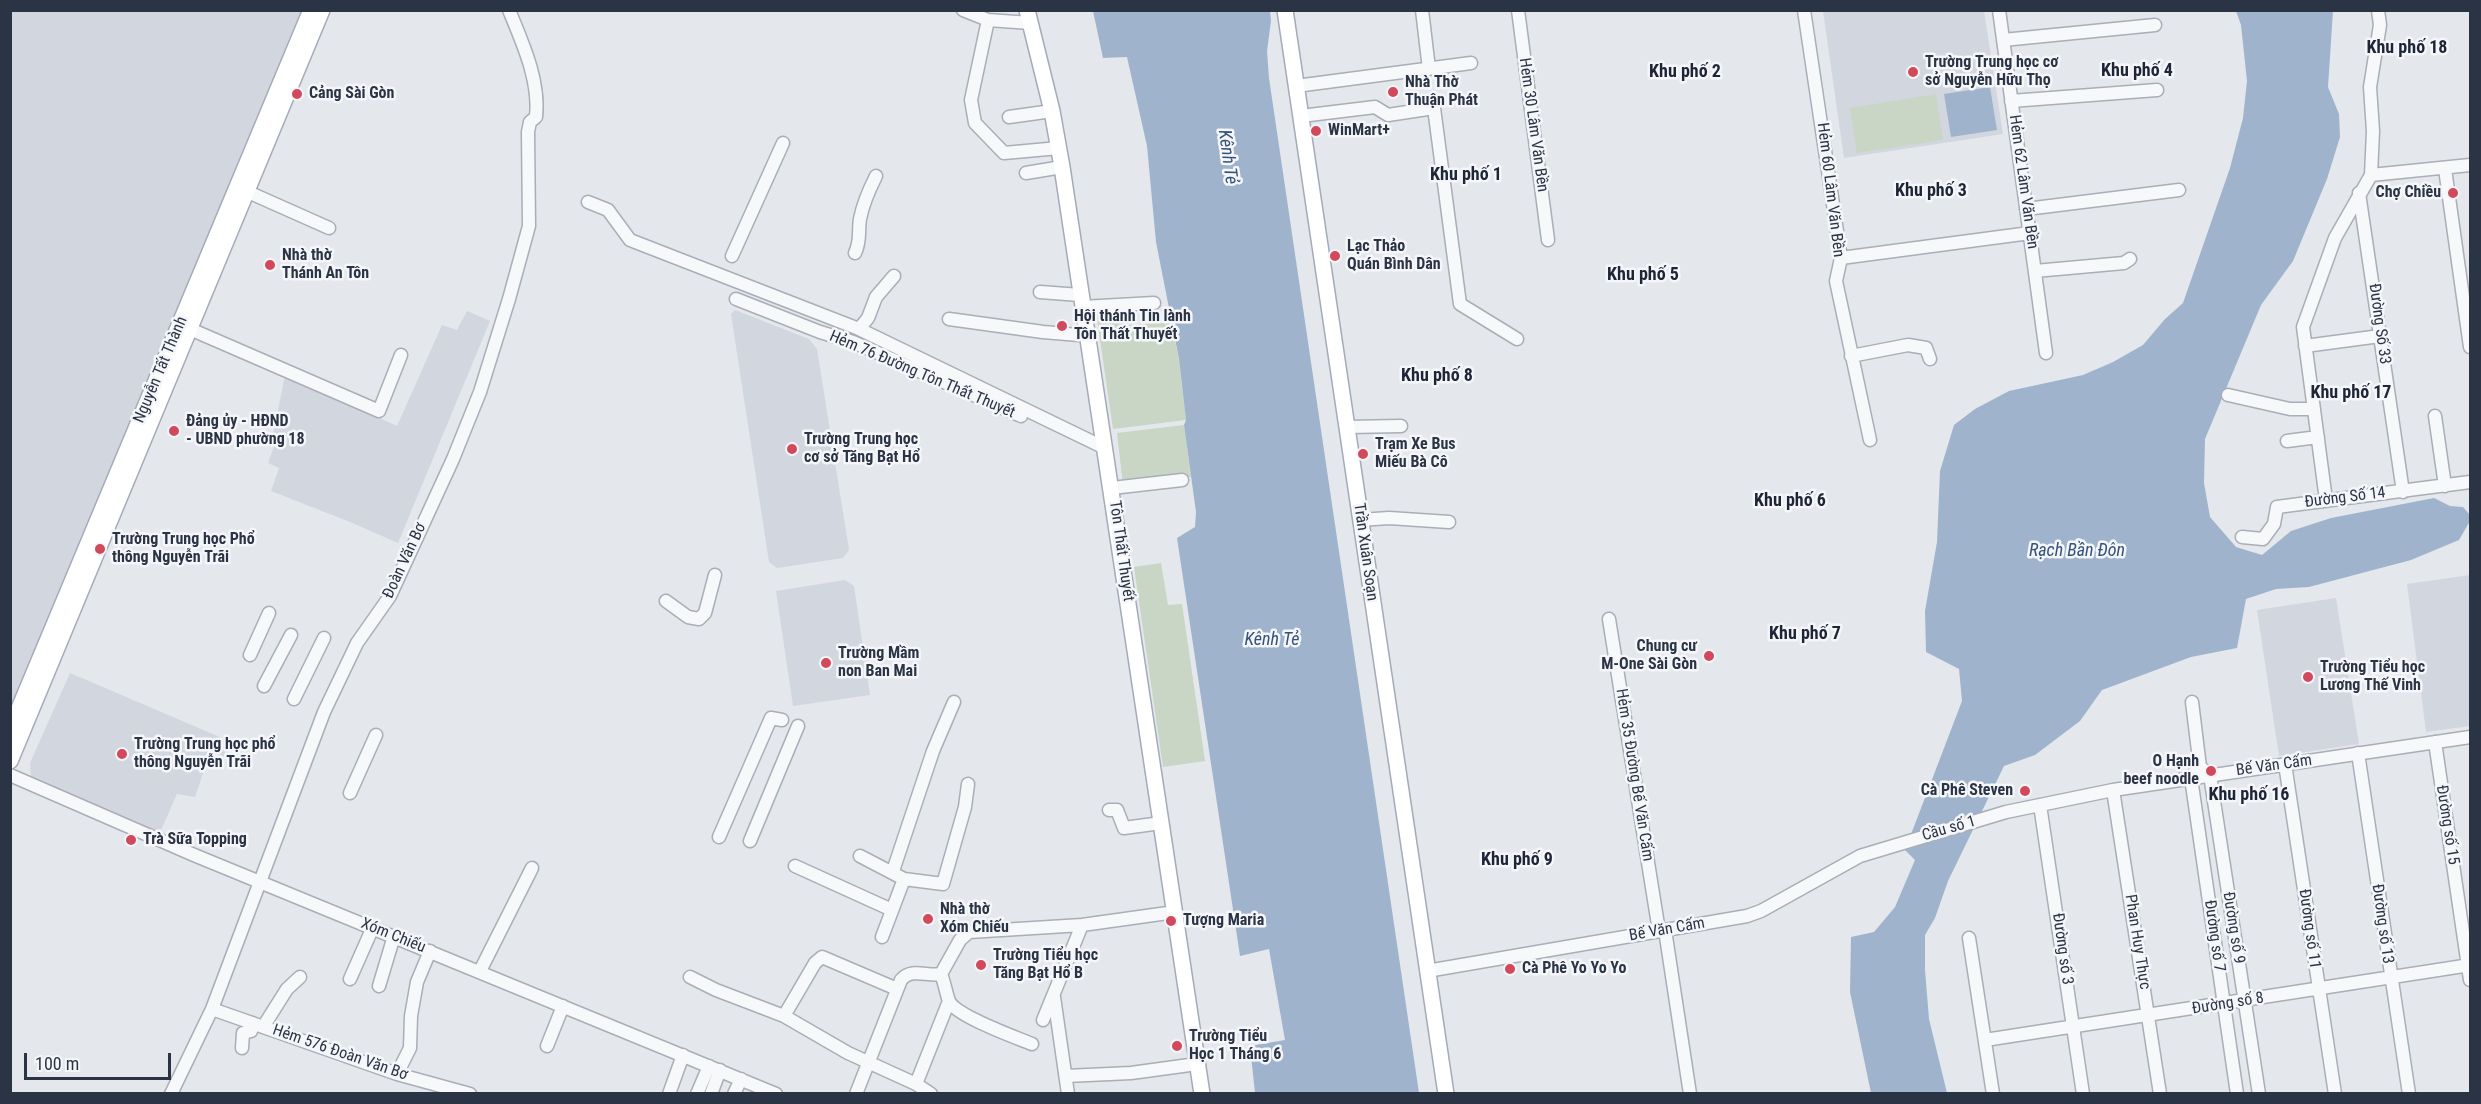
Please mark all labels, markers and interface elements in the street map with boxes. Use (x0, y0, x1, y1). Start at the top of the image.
district label: Khu phố 18 (2367, 37, 2447, 59)
place label: Trường Trung học cơ sở Nguyễn Hữu Thọ (1925, 53, 2058, 91)
street label: Hẻm 30 Lâm Văn Bền (1514, 57, 1552, 193)
district label: Khu phố 4 (2101, 60, 2173, 82)
district label: Khu phố 2 (1649, 61, 1721, 83)
marker: Trường Trung học cơ sở Nguyễn Hữu Thọ (1906, 65, 1920, 79)
place label: Nhà Thờ Thuận Phát (1405, 73, 1478, 111)
place label: Cảng Sài Gòn (309, 84, 394, 104)
marker: Nhà Thờ Thuận Phát (1386, 85, 1400, 99)
marker: Cảng Sài Gòn (290, 87, 304, 101)
street label: Hẻm 62 Lâm Văn Bền (2004, 114, 2042, 250)
place label: WinMart+ (1328, 121, 1390, 141)
street label: Hẻm 60 Lâm Văn Bền (1812, 122, 1848, 258)
marker: WinMart+ (1309, 124, 1323, 138)
water label: Kênh Tẻ (1212, 128, 1242, 186)
district label: Khu phố 1 (1430, 164, 1502, 186)
district label: Khu phố 3 (1895, 180, 1967, 202)
place label: Chợ Chiều (2376, 183, 2441, 203)
marker: Chợ Chiều (2446, 186, 2460, 200)
place label: Lạc Thảo Quán Bình Dân (1347, 237, 1441, 275)
place label: Nhà thờ Thánh An Tôn (282, 246, 369, 284)
marker: Lạc Thảo Quán Bình Dân (1328, 249, 1342, 263)
marker: Nhà thờ Thánh An Tôn (263, 258, 277, 272)
district label: Khu phố 5 (1607, 264, 1679, 286)
street label: Đường Số 33 (2364, 282, 2394, 366)
place label: Hội thánh Tin lành Tôn Thất Thuyết (1074, 307, 1191, 345)
street label: Nguyễn Tất Thành (130, 314, 192, 426)
marker: Hội thánh Tin lành Tôn Thất Thuyết (1055, 319, 1069, 333)
street label: Hẻm 76 Đường Tôn Thất Thuyết (826, 327, 1018, 423)
district label: Khu phố 8 (1401, 365, 1473, 387)
district label: Khu phố 17 (2311, 382, 2391, 404)
place label: Đảng ủy - HĐND - UBND phường 18 (186, 412, 305, 450)
marker: Đảng ủy - HĐND - UBND phường 18 (167, 424, 181, 438)
place label: Trường Trung học cơ sở Tăng Bạt Hổ (804, 430, 920, 468)
place label: Trạm Xe Bus Miếu Bà Cô (1375, 435, 1456, 473)
marker: Trường Trung học cơ sở Tăng Bạt Hổ (785, 442, 799, 456)
marker: Trạm Xe Bus Miếu Bà Cô (1356, 447, 1370, 461)
street label: Đường Số 14 (2303, 484, 2387, 512)
district label: Khu phố 6 (1754, 490, 1826, 512)
street label: Tôn Thất Thuyết (1104, 499, 1138, 603)
street label: Trần Xuân Soạn (1349, 502, 1381, 602)
street label: Đoàn Văn Bơ (379, 520, 431, 602)
place label: Trường Trung học Phổ thông Nguyễn Trãi (112, 530, 255, 568)
water label: Rạch Bần Đôn (2029, 540, 2125, 562)
marker: Trường Trung học Phổ thông Nguyễn Trãi (93, 542, 107, 556)
district label: Khu phố 7 (1769, 623, 1841, 645)
water label: Kênh Tẻ (1245, 629, 1299, 651)
place label: Chung cư M-One Sài Gòn (1601, 637, 1697, 675)
place label: Trường Mầm non Ban Mai (838, 644, 919, 682)
marker: Chung cư M-One Sài Gòn (1702, 649, 1716, 663)
marker: Trường Mầm non Ban Mai (819, 656, 833, 670)
place label: Trường Tiểu học Lương Thế Vinh (2320, 658, 2425, 696)
marker: Trường Tiểu học Lương Thế Vinh (2301, 670, 2315, 684)
street label: Hẻm 35 Đường Bế Văn Cấm (1611, 687, 1657, 863)
place label: Trường Trung học phổ thông Nguyễn Trãi (134, 735, 276, 773)
marker: Trường Trung học phổ thông Nguyễn Trãi (115, 747, 129, 761)
street label: Bế Văn Cấm (2235, 751, 2313, 781)
place label: O Hạnh beef noodle (2123, 752, 2199, 790)
marker: O Hạnh beef noodle (2204, 764, 2218, 778)
place label: Cà Phê Steven (1921, 781, 2013, 801)
marker: Cà Phê Steven (2018, 784, 2032, 798)
district label: Khu phố 16 (2209, 784, 2289, 806)
street label: Đường số 15 (2431, 784, 2463, 866)
street label: Cầu số 1 (1920, 812, 1978, 846)
place label: Trà Sữa Topping (143, 830, 247, 850)
marker: Trà Sữa Topping (124, 833, 138, 847)
district label: Khu phố 9 (1481, 849, 1553, 871)
street label: Đường số 13 (2367, 883, 2397, 965)
street label: Đường số 11 (2294, 888, 2324, 970)
street label: Đường số 9 (2218, 891, 2248, 965)
street label: Phan Huy Thực (2120, 893, 2154, 991)
street label: Đường số 7 (2199, 899, 2229, 973)
place label: Nhà thờ Xóm Chiếu (940, 900, 1009, 938)
place label: Tượng Maria (1183, 911, 1264, 931)
marker: Nhà thờ Xóm Chiếu (921, 912, 935, 926)
street label: Đường số 3 (2047, 912, 2077, 986)
street label: Xóm Chiếu (358, 914, 428, 958)
marker: Tượng Maria (1164, 914, 1178, 928)
street label: Bế Văn Cấm (1628, 914, 1706, 946)
place label: Trường Tiểu học Tăng Bạt Hổ B (993, 946, 1098, 984)
marker: Trường Tiểu học Tăng Bạt Hổ B (974, 958, 988, 972)
place label: Cà Phê Yo Yo Yo (1522, 959, 1626, 979)
marker: Cà Phê Yo Yo Yo (1503, 962, 1517, 976)
street label: Đường số 8 (2191, 989, 2265, 1019)
street label: Hẻm 576 Đoàn Văn Bơ (270, 1021, 410, 1085)
place label: Trường Tiểu Học 1 Tháng 6 (1189, 1027, 1281, 1065)
marker: Trường Tiểu Học 1 Tháng 6 (1170, 1039, 1184, 1053)
scale bar (27, 1041, 174, 1079)
text: 100 m (35, 1053, 79, 1074)

